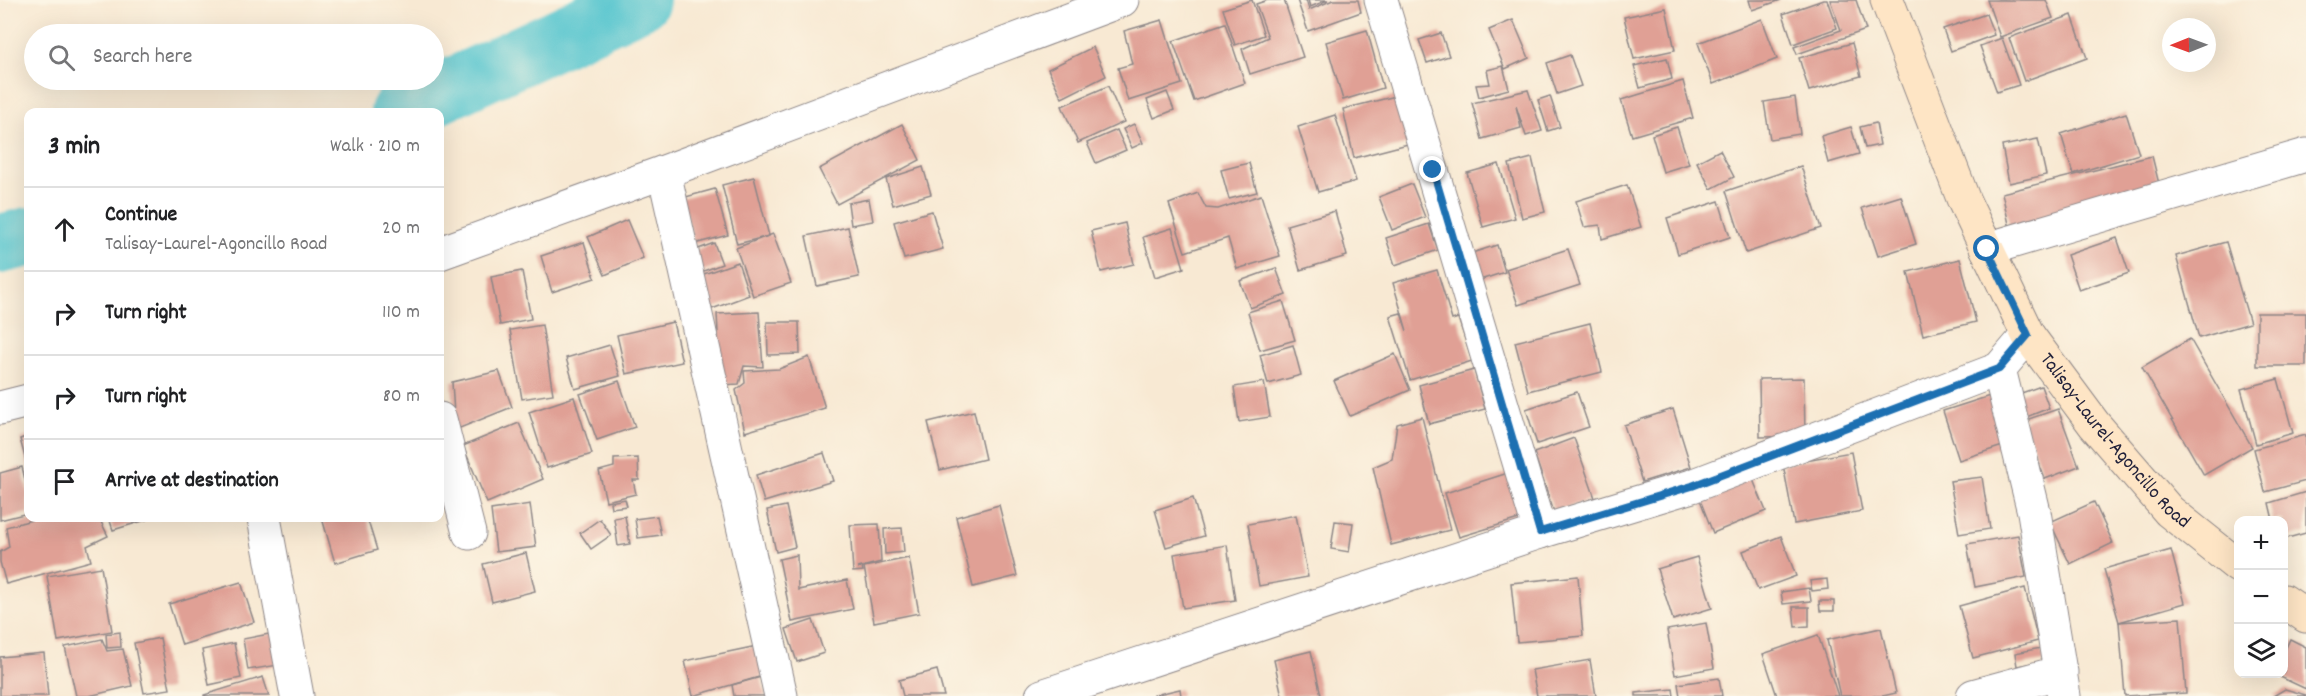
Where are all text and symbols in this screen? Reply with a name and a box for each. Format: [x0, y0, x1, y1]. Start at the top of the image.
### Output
north arrow [2162, 18, 2216, 72]
search box [24, 24, 444, 90]
icon: search [45, 41, 78, 74]
text: Search here [93, 42, 192, 73]
text: 3 min [48, 129, 100, 166]
text: Walk · 210 m [330, 133, 420, 161]
route end [1419, 156, 1445, 182]
text: Continue [105, 200, 177, 231]
icon: ahead [48, 213, 81, 246]
text: 20 m [382, 215, 420, 243]
text: Talisay-Laurel-Agoncillo Road [105, 231, 327, 259]
route start [1973, 235, 1999, 261]
icon: right [48, 297, 81, 330]
text: Turn right [105, 298, 187, 329]
text: 110 m [382, 299, 420, 327]
street label: Talisay-Laurel-Agoncillo Road [2032, 347, 2196, 536]
icon: right [48, 381, 81, 414]
text: Turn right [105, 382, 187, 413]
text: 80 m [383, 383, 420, 411]
icon: arrive [48, 465, 81, 498]
text: Arrive at destination [105, 466, 279, 497]
map controls [2234, 516, 2288, 678]
button: + [2234, 516, 2288, 570]
button: − [2234, 570, 2288, 624]
button: layers [2234, 624, 2288, 678]

